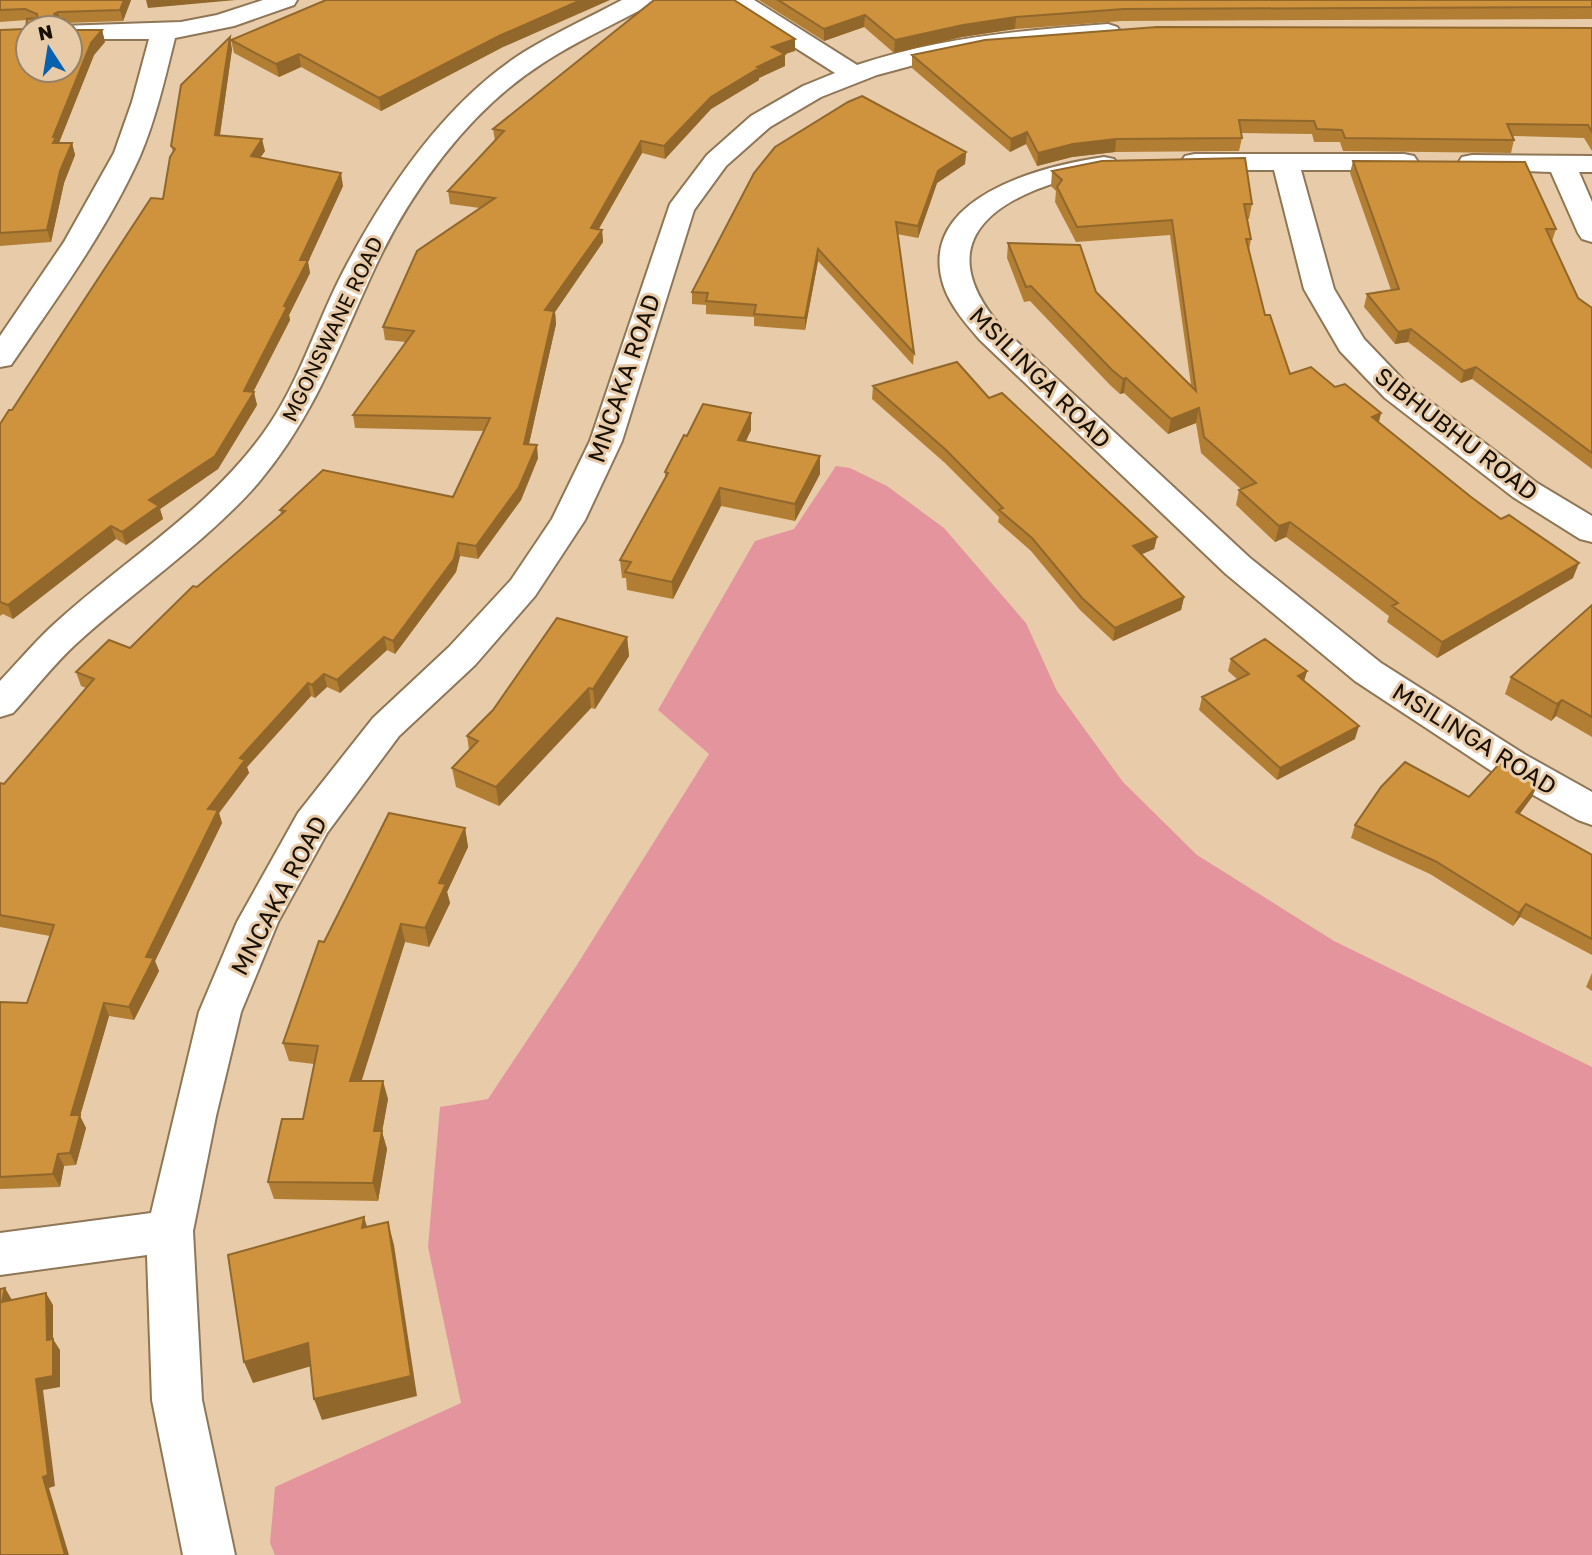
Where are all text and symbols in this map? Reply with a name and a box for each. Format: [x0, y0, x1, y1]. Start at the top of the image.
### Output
north arrow [14, 14, 84, 84]
text: N [36, 19, 55, 45]
street label: MGONSWANE ROAD [276, 232, 388, 426]
street label: MNCAKA ROAD [581, 290, 665, 466]
street label: MSILINGA ROAD [964, 300, 1118, 454]
street label: SIBHUBHU ROAD [1370, 360, 1544, 506]
street label: MSILINGA ROAD [1388, 676, 1562, 800]
street label: MNCAKA ROAD [224, 810, 332, 980]

